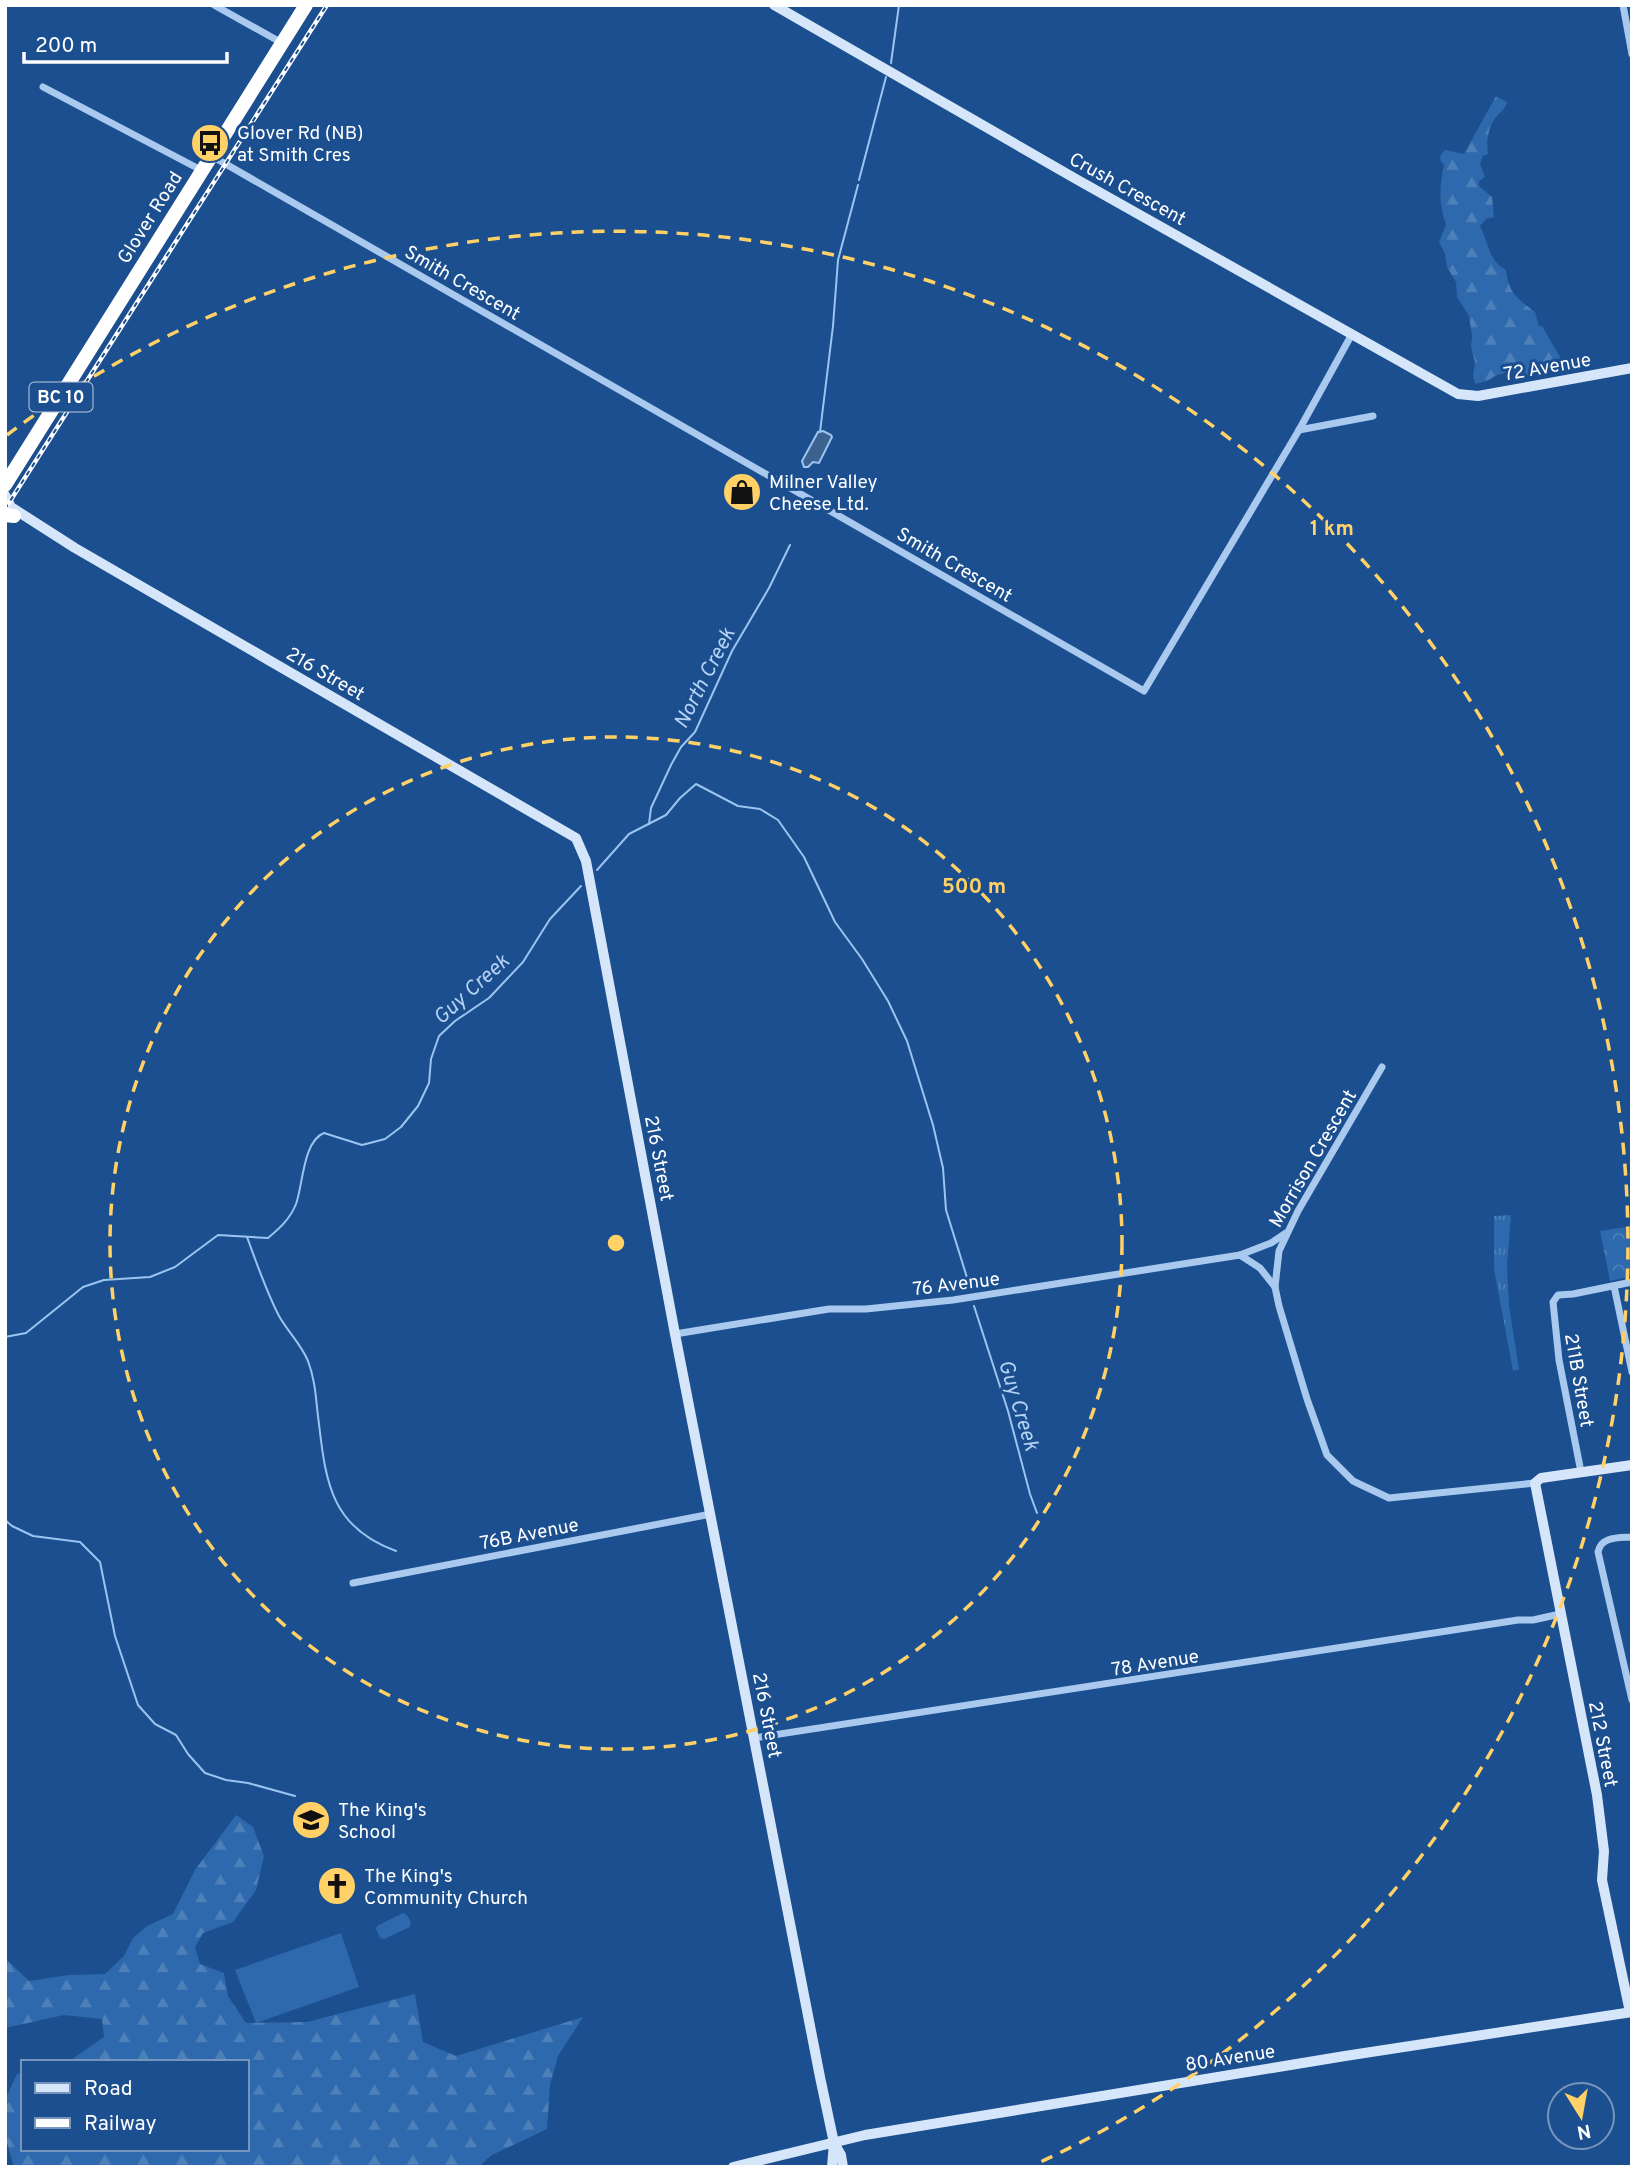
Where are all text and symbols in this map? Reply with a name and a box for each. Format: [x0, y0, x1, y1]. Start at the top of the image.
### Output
scale bar [24, 21, 228, 65]
text: 200 m [35, 33, 97, 60]
bus stop icon: Glover Rd (NB) at Smith Cres [189, 122, 231, 164]
place label: Glover Rd (NB) at Smith Cres [237, 122, 363, 168]
street label: Crush Crescent [1064, 148, 1190, 232]
street label: Glover Road [113, 167, 189, 269]
street label: Smith Crescent [400, 241, 524, 327]
street label: 72 Avenue [1502, 348, 1593, 387]
road number: BC 10 [29, 382, 92, 412]
shop icon: Milner Valley Cheese Ltd. [721, 471, 763, 513]
place label: Milner Valley Cheese Ltd. [769, 471, 877, 517]
text: 1 km [1310, 516, 1354, 543]
street label: Smith Crescent [892, 523, 1016, 609]
water label: North Creek [668, 623, 742, 734]
street label: 216 Street [281, 643, 369, 707]
text: 500 m [942, 874, 1006, 901]
water label: Guy Creek [428, 949, 516, 1031]
street label: Morrison Crescent [1265, 1086, 1363, 1232]
street label: 216 Street [638, 1113, 678, 1203]
centre of rings [604, 1231, 628, 1255]
street label: 76 Avenue [911, 1268, 1001, 1302]
street label: 211B Street [1558, 1332, 1598, 1429]
water label: Guy Creek [991, 1357, 1044, 1454]
street label: 76B Avenue [478, 1514, 581, 1556]
street label: 78 Avenue [1110, 1645, 1201, 1683]
street label: 216 Street [746, 1670, 786, 1760]
street label: 212 Street [1582, 1699, 1622, 1789]
school or university icon: The King's School [290, 1799, 332, 1841]
place label: The King's School [338, 1799, 427, 1845]
church icon: The King's Community Church [316, 1865, 358, 1907]
place label: The King's Community Church [364, 1865, 528, 1911]
street label: 80 Avenue [1184, 2040, 1277, 2078]
legend [21, 2060, 248, 2151]
text: Road [84, 2076, 133, 2103]
north arrow [1546, 2081, 1616, 2151]
text: Railway [84, 2111, 157, 2138]
text: N [1575, 2118, 1593, 2144]

